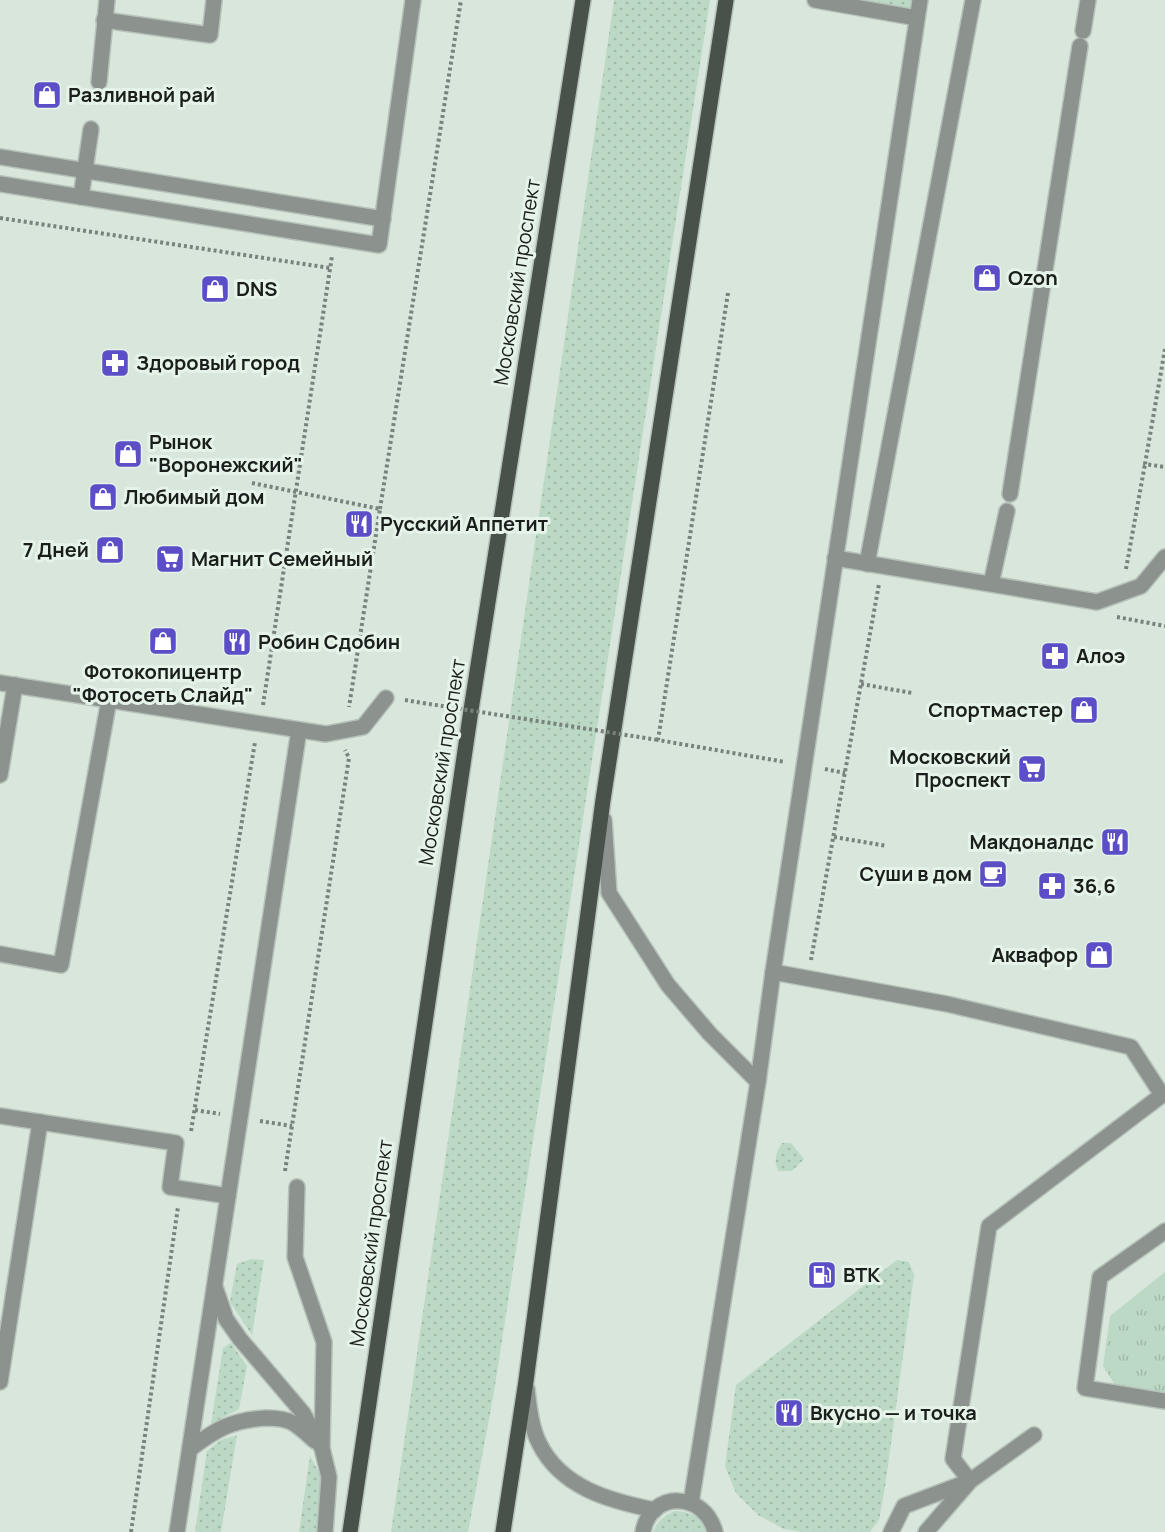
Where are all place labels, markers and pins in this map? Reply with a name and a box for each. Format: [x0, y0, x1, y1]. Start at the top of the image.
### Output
shop icon: Разливной рай [31, 79, 63, 111]
place label: Разливной рай [68, 81, 215, 108]
shop icon: Ozon [971, 262, 1003, 294]
place label: Ozon [1008, 264, 1058, 291]
shop icon: DNS [199, 273, 231, 305]
place label: DNS [236, 275, 278, 302]
pharmacy icon: Здоровый город [99, 347, 131, 379]
place label: Здоровый город [136, 349, 300, 376]
place label: Рынок "Воронежский" [149, 428, 303, 478]
shop icon: Рынок "Воронежский" [112, 438, 144, 470]
shop icon: Любимый дом [87, 481, 119, 513]
place label: Любимый дом [124, 483, 265, 510]
restaurant icon: Русский Аппетит [343, 508, 375, 540]
place label: Русский Аппетит [380, 510, 549, 537]
shop icon: 7 Дней [94, 534, 126, 566]
place label: 7 Дней [23, 536, 89, 563]
supermarket icon: Магнит Семейный [154, 543, 186, 575]
place label: Магнит Семейный [191, 545, 373, 572]
shop icon: Фотокопицентр "Фотосеть Слайд" [147, 625, 179, 657]
restaurant icon: Робин Сдобин [221, 626, 253, 658]
place label: Робин Сдобин [258, 628, 400, 655]
pharmacy icon: Алоэ [1039, 640, 1071, 672]
place label: Алоэ [1076, 642, 1125, 669]
place label: Фотокопицентр "Фотосеть Слайд" [73, 658, 253, 708]
shop icon: Спортмастер [1068, 694, 1100, 726]
place label: Спортмастер [928, 696, 1063, 723]
place label: Московский Проспект [889, 743, 1011, 793]
supermarket icon: Московский Проспект [1016, 753, 1048, 785]
restaurant icon: Макдоналдс [1099, 826, 1131, 858]
place label: Макдоналдс [970, 828, 1094, 855]
cafe icon: Суши в дом [977, 858, 1009, 890]
place label: Суши в дом [859, 860, 972, 887]
pharmacy icon: 36,6 [1036, 870, 1068, 902]
place label: 36,6 [1073, 872, 1116, 899]
shop icon: Аквафор [1083, 939, 1115, 971]
place label: Аквафор [991, 941, 1078, 968]
fuel station icon: ВТК [806, 1259, 838, 1291]
place label: ВТК [843, 1261, 880, 1288]
restaurant icon: Вкусно — и точка [773, 1397, 805, 1429]
place label: Вкусно — и точка [810, 1399, 977, 1426]

